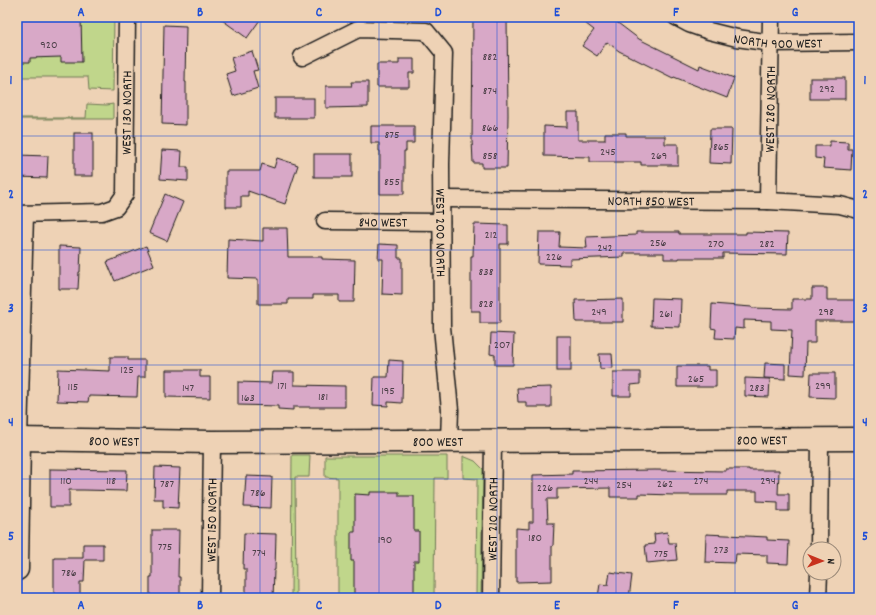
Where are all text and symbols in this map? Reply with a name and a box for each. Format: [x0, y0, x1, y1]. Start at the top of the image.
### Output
text: A [77, 4, 85, 23]
text: B [197, 4, 203, 23]
text: C [316, 4, 323, 23]
text: D [435, 4, 442, 23]
text: E [554, 4, 561, 23]
text: F [673, 4, 679, 23]
text: G [792, 4, 799, 23]
street label: NORTH 900 WEST [732, 30, 823, 55]
house number: 920 [40, 37, 58, 54]
house number: 882 [483, 49, 497, 66]
street label: WEST 280 NORTH [761, 66, 782, 153]
street label: WEST 130 NORTH [117, 71, 138, 155]
text: 1 [10, 72, 13, 91]
text: 1 [864, 72, 867, 91]
house number: 292 [819, 81, 835, 98]
house number: 874 [483, 83, 497, 100]
house number: 866 [482, 120, 498, 137]
house number: 875 [385, 127, 399, 144]
house number: 865 [713, 139, 729, 156]
house number: 245 [600, 144, 616, 161]
house number: 858 [482, 148, 498, 165]
house number: 269 [651, 148, 667, 165]
house number: 855 [384, 174, 400, 191]
text: 2 [8, 186, 14, 205]
text: 2 [862, 186, 868, 205]
street label: WEST 200 NORTH [429, 189, 450, 277]
street label: NORTH 850 WEST [607, 192, 695, 213]
street label: 840 WEST [359, 213, 408, 234]
house number: 212 [484, 227, 498, 244]
house number: 256 [650, 235, 666, 252]
house number: 270 [708, 236, 724, 253]
house number: 282 [759, 236, 775, 253]
house number: 242 [597, 240, 613, 257]
house number: 226 [546, 249, 562, 266]
house number: 838 [479, 264, 494, 281]
house number: 828 [479, 296, 494, 313]
text: 3 [8, 300, 14, 319]
text: 3 [862, 300, 868, 319]
house number: 249 [591, 304, 607, 321]
house number: 298 [818, 304, 834, 321]
house number: 261 [659, 306, 673, 323]
house number: 207 [494, 337, 511, 354]
house number: 125 [120, 362, 134, 379]
house number: 265 [688, 371, 704, 388]
house number: 171 [277, 378, 287, 395]
house number: 299 [815, 378, 831, 395]
house number: 115 [68, 379, 78, 396]
house number: 147 [182, 380, 194, 397]
house number: 283 [749, 380, 765, 397]
house number: 195 [381, 383, 395, 400]
house number: 181 [318, 389, 328, 406]
house number: 163 [241, 390, 255, 407]
text: 4 [8, 414, 14, 433]
text: 4 [862, 414, 868, 433]
street label: 800 WEST [737, 431, 788, 452]
street label: 800 WEST [89, 432, 140, 453]
street label: 800 WEST [413, 433, 464, 453]
house number: 110 [60, 473, 72, 490]
house number: 118 [106, 473, 116, 490]
house number: 244 [583, 473, 599, 490]
house number: 274 [694, 473, 708, 490]
house number: 294 [760, 473, 776, 490]
house number: 787 [160, 476, 174, 493]
house number: 262 [657, 476, 673, 493]
street label: WEST 210 NORTH [483, 477, 505, 561]
house number: 254 [616, 477, 632, 494]
street label: WEST 150 NORTH [202, 478, 224, 562]
house number: 226 [537, 480, 553, 497]
house number: 786 [250, 485, 266, 502]
text: 5 [8, 528, 14, 547]
text: 5 [862, 528, 868, 547]
house number: 180 [528, 530, 542, 547]
house number: 190 [378, 532, 392, 549]
house number: 775 [158, 539, 172, 556]
north arrow [802, 541, 842, 581]
house number: 273 [713, 542, 729, 559]
house number: 774 [252, 545, 266, 562]
house number: 775 [654, 546, 668, 563]
text: N [822, 558, 838, 565]
house number: 786 [61, 565, 77, 582]
text: A [77, 597, 85, 615]
text: B [197, 597, 203, 615]
text: C [316, 597, 323, 615]
text: D [435, 597, 442, 615]
text: E [554, 597, 561, 615]
text: F [673, 597, 679, 615]
text: G [792, 597, 799, 615]

